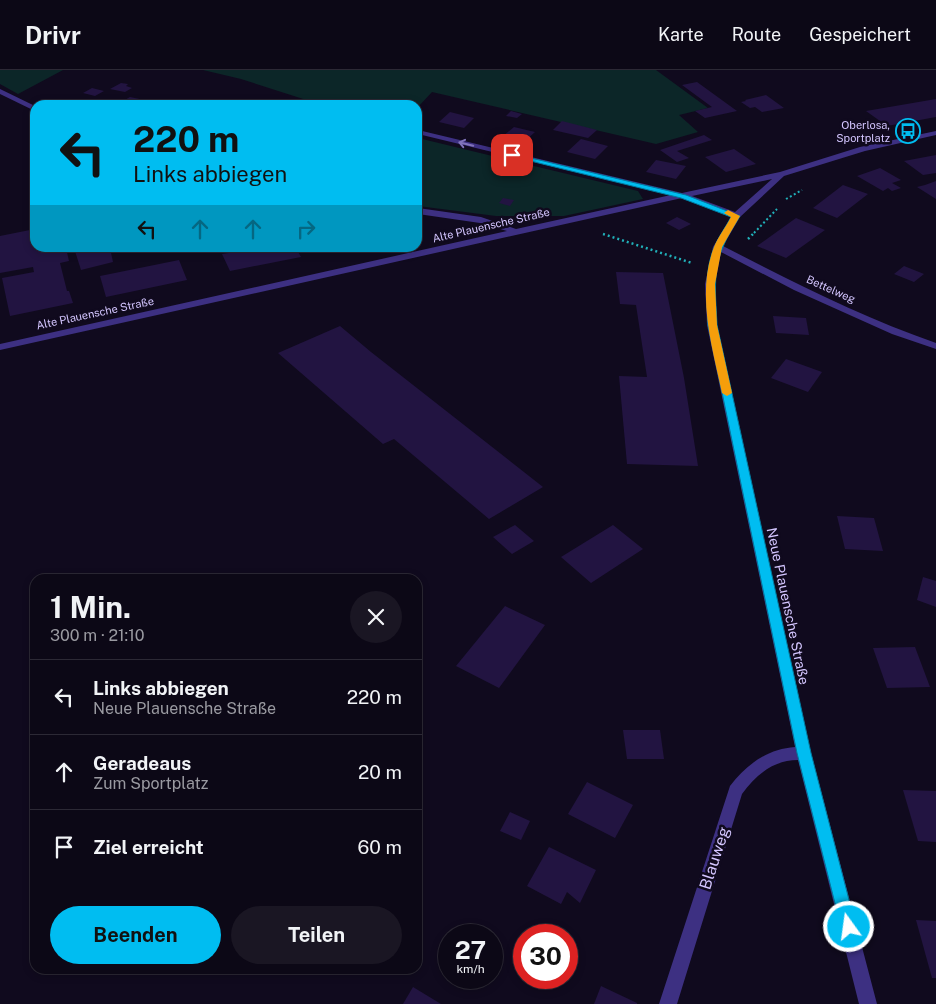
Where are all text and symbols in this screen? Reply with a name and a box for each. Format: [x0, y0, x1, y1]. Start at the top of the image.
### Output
text: Drivr [25, 21, 81, 49]
text: Karte [658, 24, 704, 45]
text: Route [732, 24, 781, 45]
text: Gespeichert [809, 24, 911, 45]
bus stop icon: Oberlosa, Sportplatz [895, 118, 921, 144]
text: 220 m [133, 119, 239, 160]
place label: Oberlosa, Sportplatz [836, 119, 890, 144]
icon: left [50, 120, 115, 185]
pin [491, 134, 533, 176]
one-way arrow [459, 139, 475, 148]
icon: arrive [498, 141, 526, 169]
text: Links abbiegen [133, 161, 287, 187]
street label: Alte Plauensche Straße [431, 206, 551, 244]
icon: left [133, 215, 161, 243]
icon: ahead [186, 215, 214, 243]
icon: ahead [239, 215, 267, 243]
icon: right [292, 215, 320, 243]
street label: Bettelweg [805, 273, 857, 305]
street label: Alte Plauensche Straße [35, 295, 155, 331]
street label: Neue Plauensche Straße [764, 526, 812, 686]
text: 1 Min. [50, 589, 131, 625]
button: close [350, 591, 402, 643]
text: 300 m · 21:10 [50, 626, 144, 645]
text: Links abbiegen [93, 677, 229, 699]
icon: left [50, 683, 78, 711]
text: 220 m [347, 686, 402, 708]
text: Neue Plauensche Straße [93, 699, 276, 718]
text: Geradeaus [93, 752, 191, 774]
icon: ahead [50, 758, 78, 786]
text: 20 m [358, 761, 402, 783]
text: Zum Sportplatz [93, 774, 208, 793]
street label: Blauweg [695, 824, 734, 892]
icon: arrive [50, 833, 78, 861]
text: Ziel erreicht [93, 836, 204, 858]
text: 60 m [358, 836, 402, 858]
position arrow [822, 900, 874, 952]
button: Beenden [50, 906, 221, 964]
button: Teilen [231, 906, 402, 964]
speed limit sign: 30 [513, 924, 578, 989]
text: 27 [455, 935, 486, 965]
text: km/h [456, 962, 485, 976]

